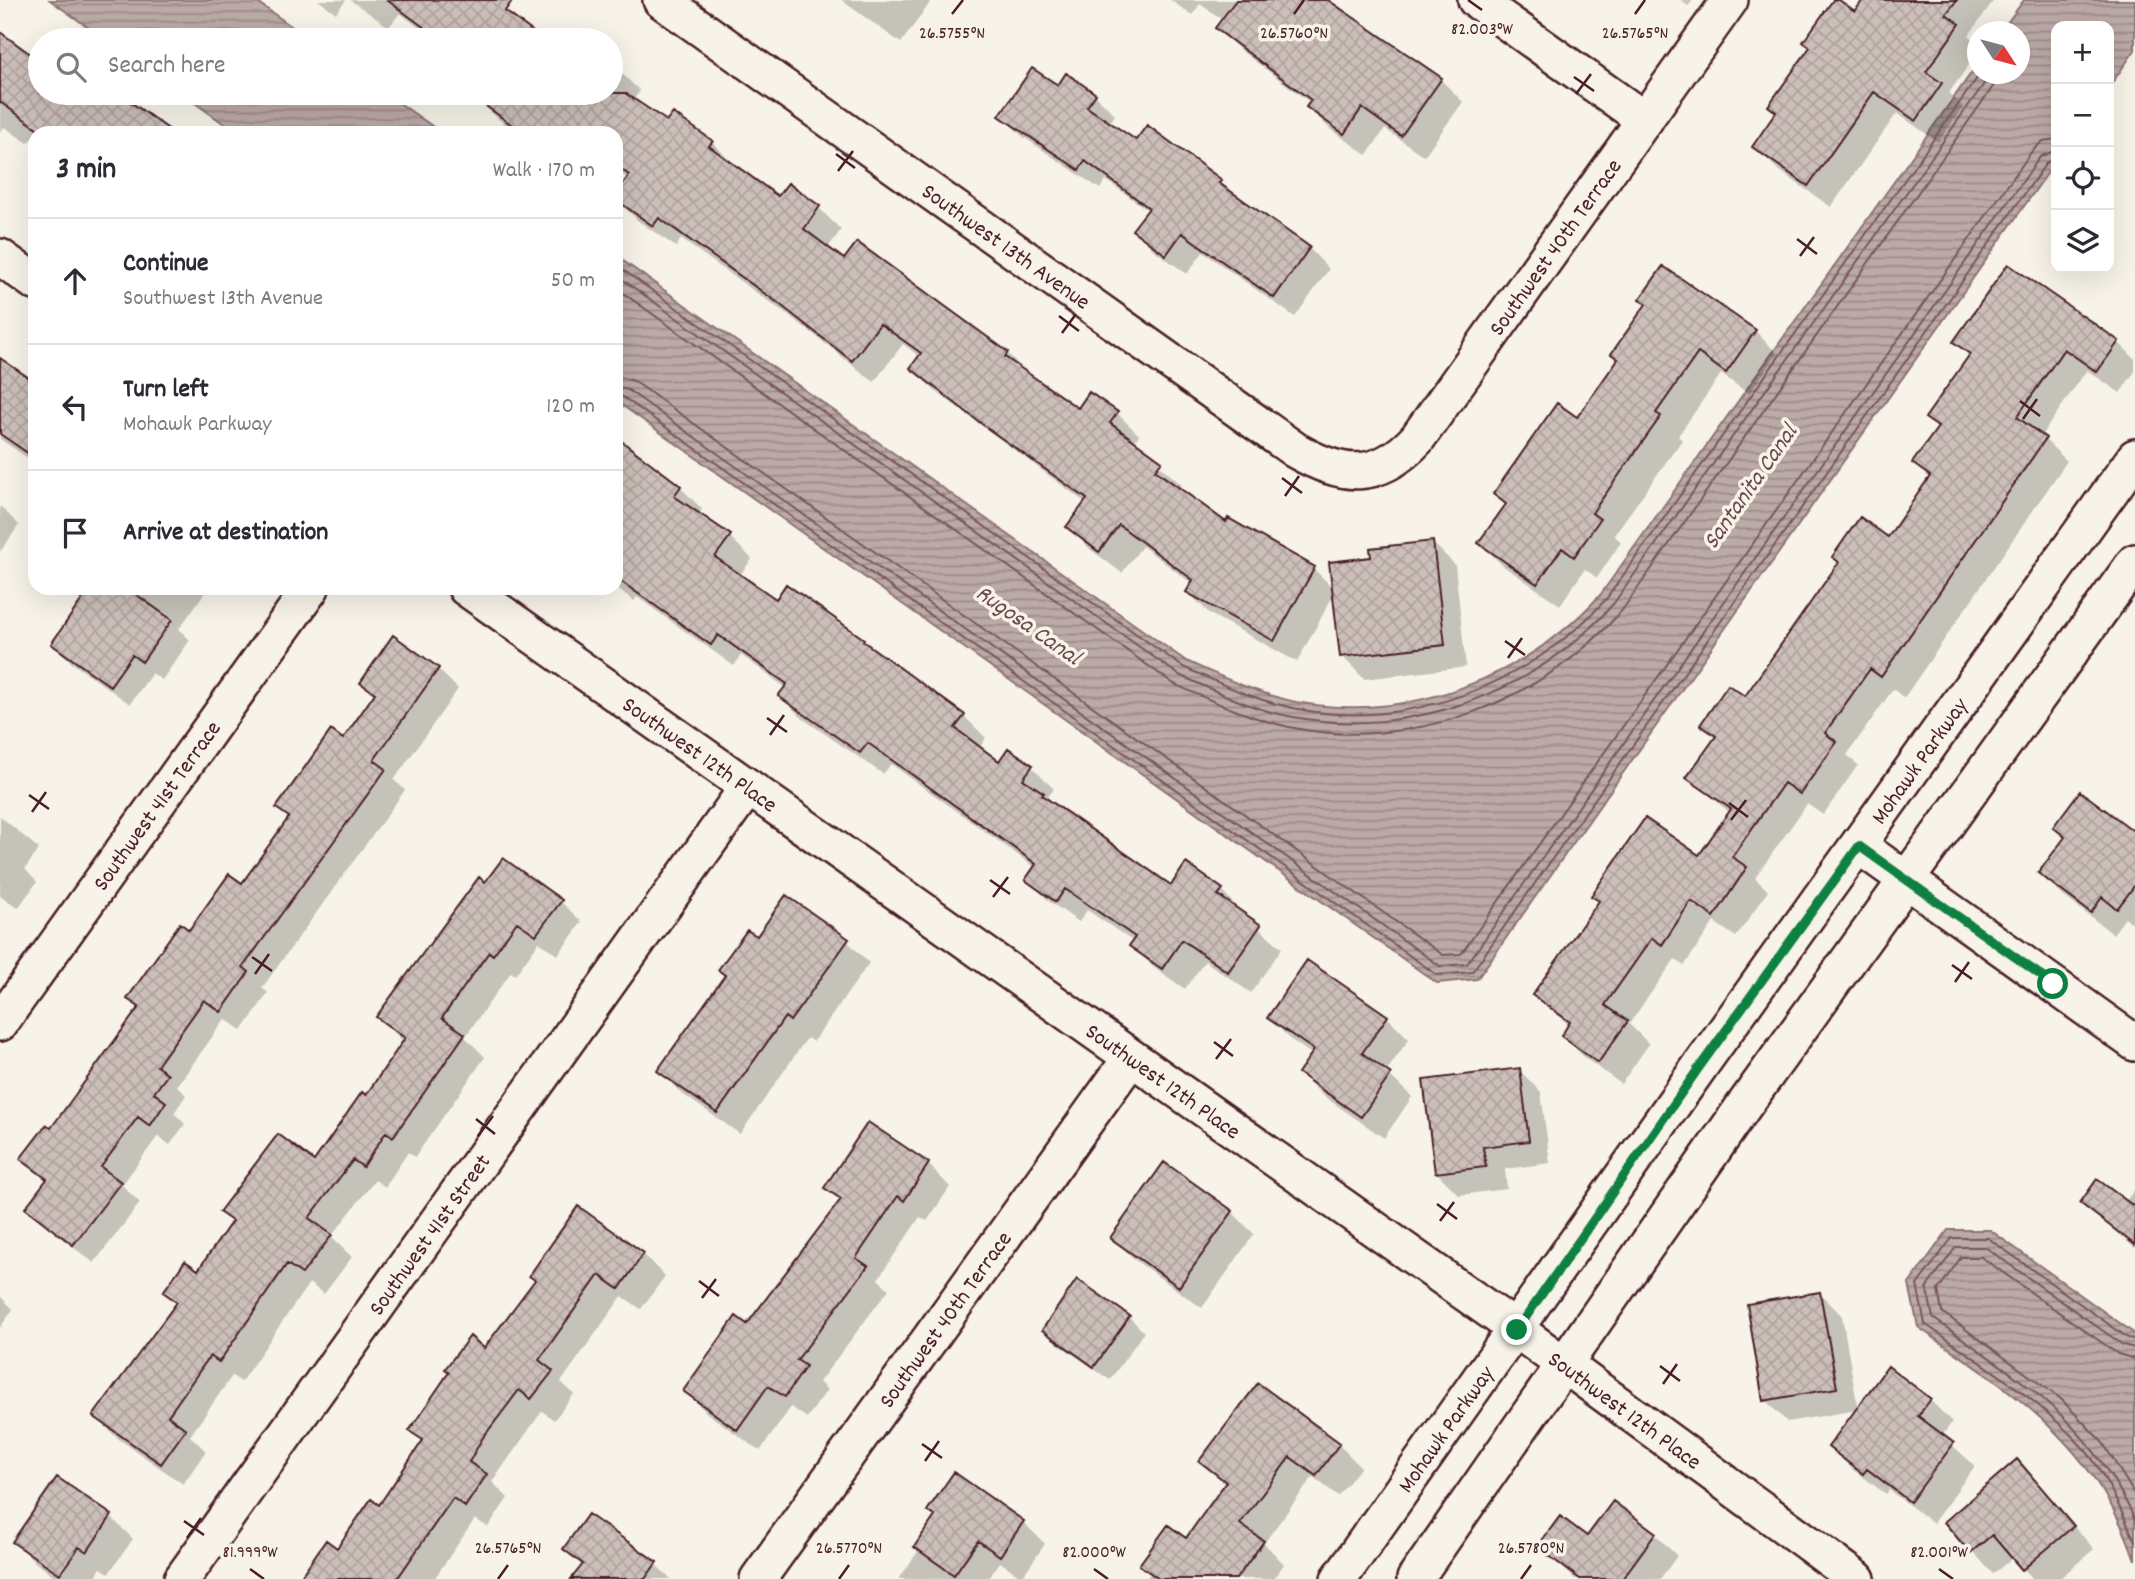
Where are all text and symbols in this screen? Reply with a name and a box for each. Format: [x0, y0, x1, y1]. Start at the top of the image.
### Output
text: 82.003°W [1451, 18, 1514, 43]
north arrow [1967, 21, 2030, 84]
map controls [2051, 21, 2114, 273]
button: + [2051, 21, 2114, 84]
text: 26.5755°N [919, 22, 985, 47]
text: 26.5760°N [1260, 22, 1328, 47]
text: 26.5765°N [1602, 22, 1668, 47]
search box [28, 28, 623, 105]
icon: search [52, 48, 90, 86]
text: Search here [108, 48, 226, 85]
button: − [2051, 84, 2114, 147]
button: locate [2051, 147, 2114, 210]
text: 3 min [56, 150, 116, 193]
street label: Southwest 40th Terrace [1483, 153, 1632, 344]
text: Walk · 170 m [493, 155, 595, 188]
street label: Southwest 13th Avenue [913, 177, 1096, 320]
button: layers [2051, 210, 2114, 273]
text: Continue [123, 246, 208, 283]
icon: ahead [56, 262, 94, 300]
text: 50 m [551, 265, 595, 298]
text: Southwest 13th Avenue [123, 283, 323, 316]
text: Turn left [123, 372, 209, 409]
icon: left [56, 388, 94, 426]
text: 120 m [546, 391, 595, 424]
text: Mohawk Parkway [123, 409, 272, 442]
water label: Santanita Canal [1696, 417, 1808, 557]
icon: arrive [56, 514, 94, 552]
text: Arrive at destination [123, 515, 328, 552]
water label: Rugosa Canal [968, 578, 1089, 676]
street label: Southwest 12th Place [614, 690, 783, 823]
street label: Mohawk Parkway [1865, 692, 1978, 832]
street label: Southwest 41st Terrace [86, 715, 231, 899]
route start [2037, 968, 2068, 999]
street label: Southwest 12th Place [1077, 1017, 1246, 1150]
street label: Southwest 41st Street [362, 1148, 501, 1324]
street label: Southwest 40th Terrace [872, 1226, 1022, 1416]
route end [1501, 1314, 1532, 1345]
street label: Southwest 12th Place [1540, 1345, 1707, 1480]
street label: Mohawk Parkway [1391, 1360, 1504, 1501]
text: 26.5765°N [475, 1537, 541, 1562]
text: 26.5770°N [816, 1537, 882, 1562]
text: 26.5780°N [1498, 1537, 1564, 1562]
text: 81.999°W [223, 1541, 278, 1566]
text: 82.000°W [1062, 1541, 1126, 1566]
text: 82.001°W [1910, 1541, 1969, 1566]

